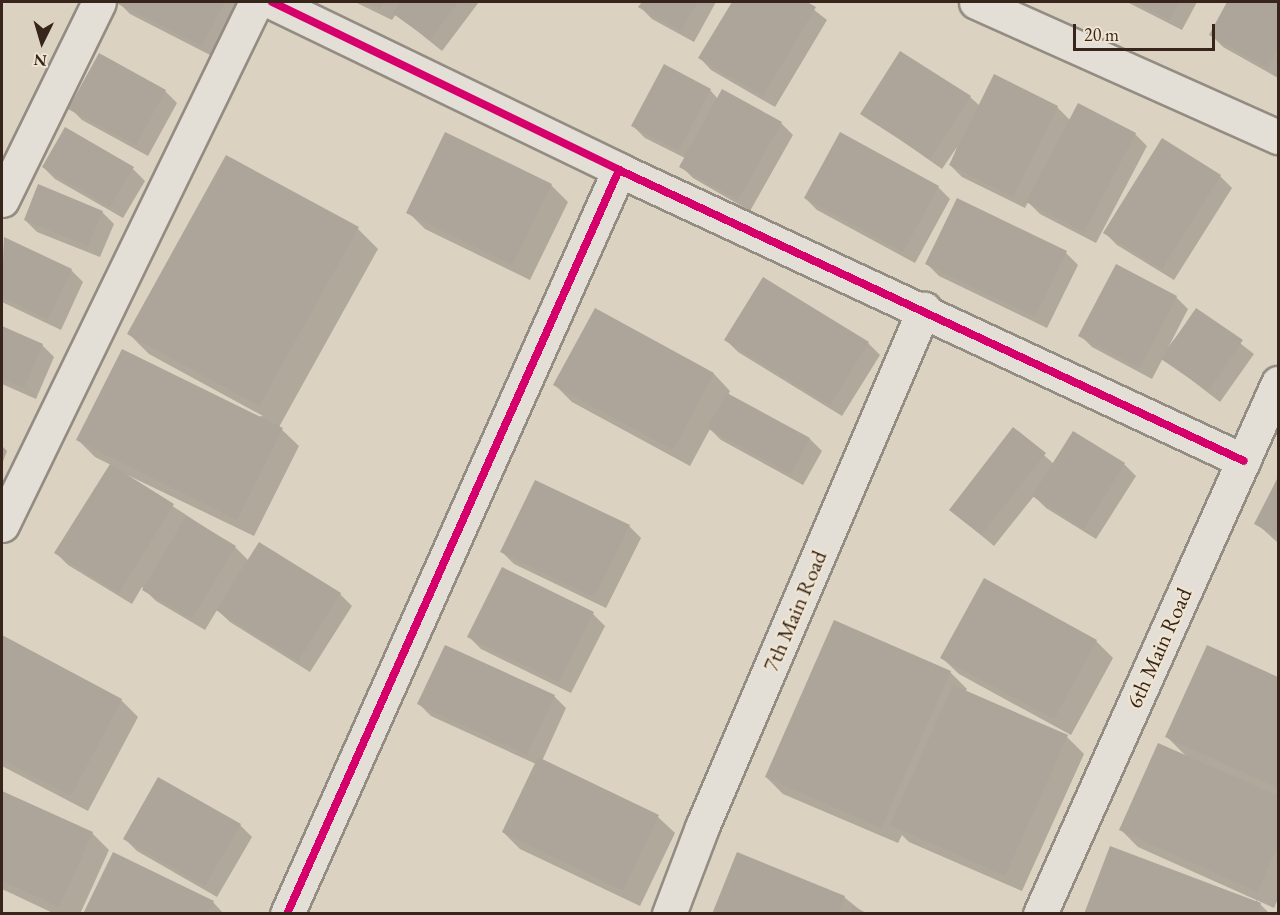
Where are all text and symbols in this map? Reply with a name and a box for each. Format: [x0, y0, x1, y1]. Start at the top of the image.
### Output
north arrow [12, 12, 72, 72]
scale bar [1076, 12, 1218, 50]
text: 20 m [1084, 23, 1119, 46]
text: N [33, 49, 48, 71]
street label: 7th Main Road [758, 547, 832, 675]
street label: 6th Main Road [1121, 584, 1197, 712]

